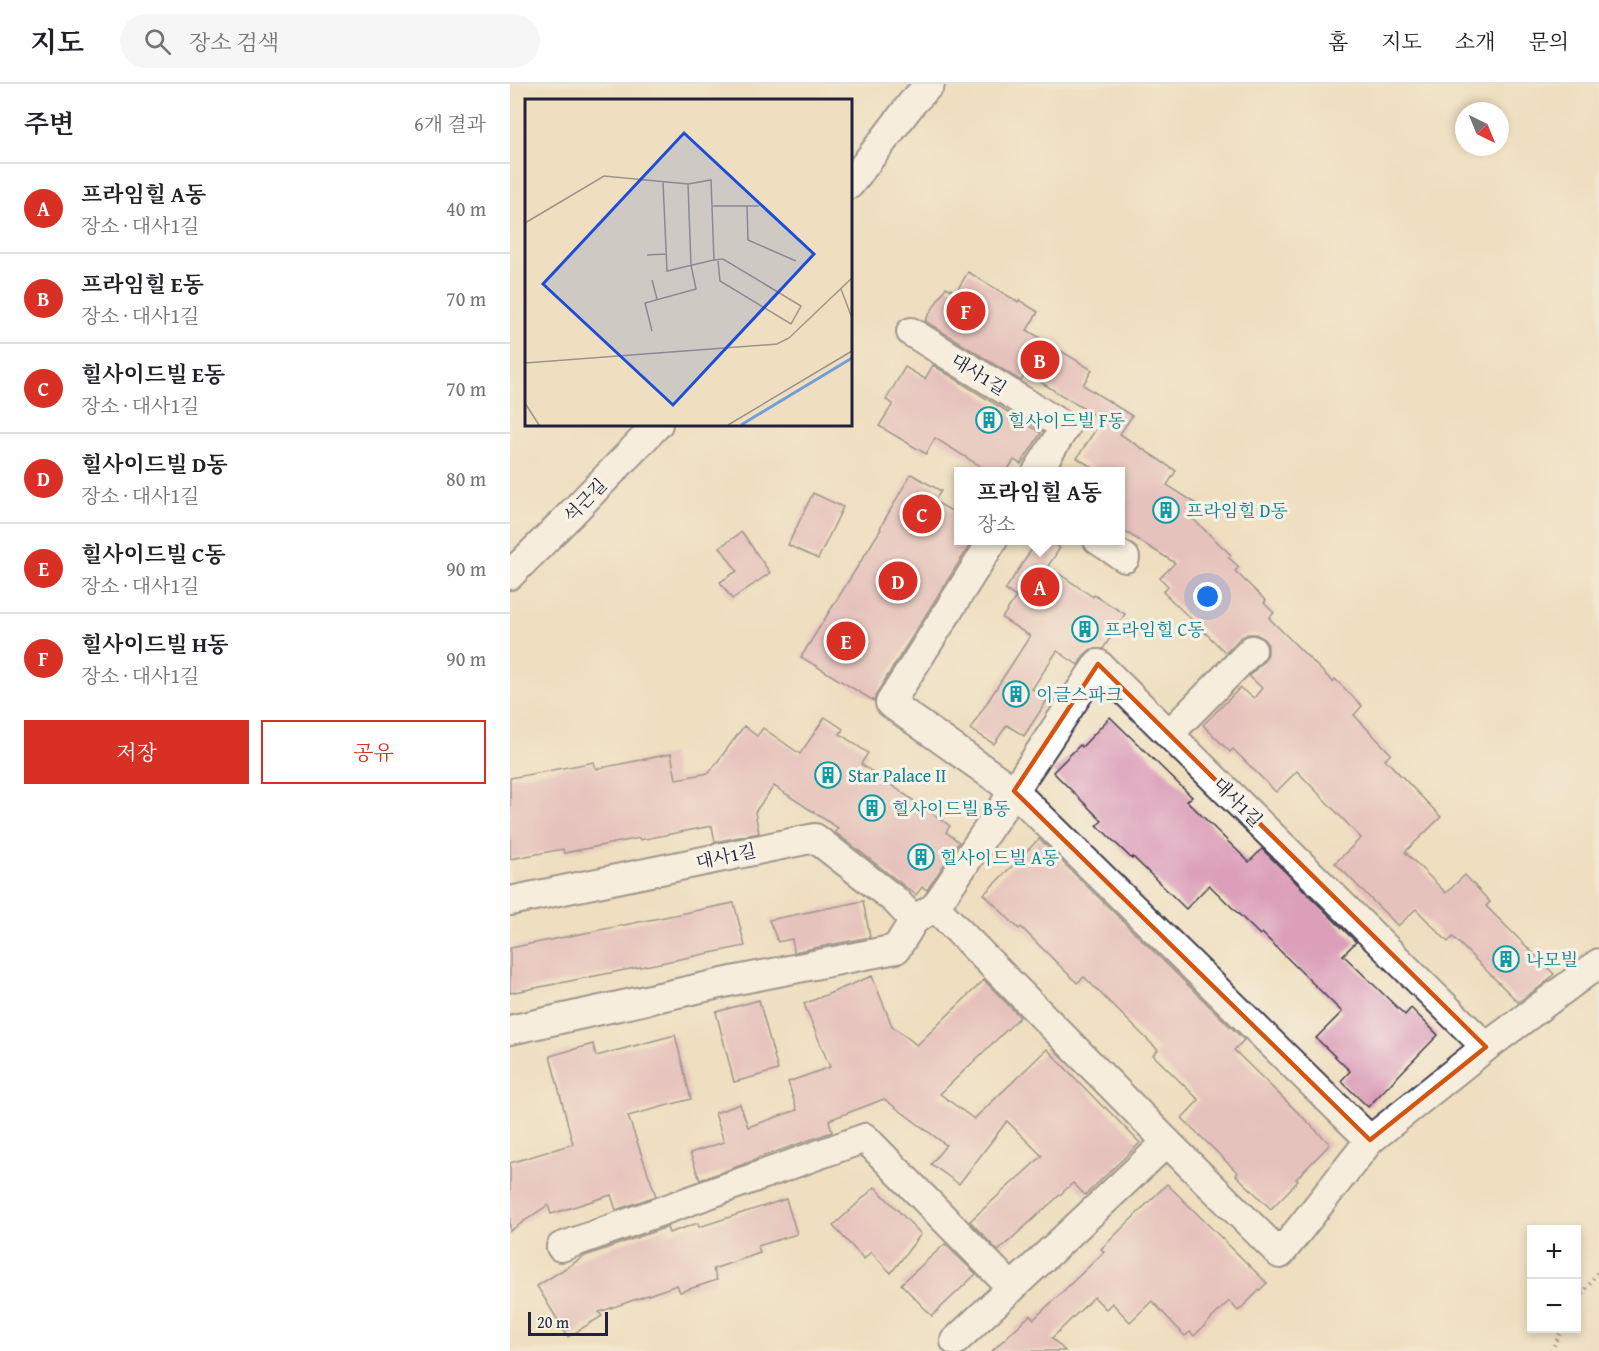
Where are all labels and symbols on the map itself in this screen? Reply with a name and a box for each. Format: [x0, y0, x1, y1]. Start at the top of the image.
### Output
inset map [525, 99, 852, 426]
north arrow [1455, 102, 1509, 156]
pin: F [946, 288, 986, 334]
pin: B [1020, 338, 1060, 382]
street label: 대사1길 [946, 346, 1012, 402]
building icon: 힐사이드빌 F동 [974, 405, 1004, 435]
place label: 힐사이드빌 F동 [1008, 407, 1125, 434]
street label: 석근길 [557, 472, 613, 528]
pin: C [902, 492, 942, 536]
building icon: 프라임힐 D동 [1151, 495, 1181, 525]
place label: 프라임힐 D동 [1186, 497, 1288, 524]
pin: D [878, 558, 918, 604]
pin: A [1020, 564, 1060, 610]
your location [1193, 582, 1222, 611]
building icon: 프라임힐 C동 [1070, 614, 1100, 644]
place label: 프라임힐 C동 [1104, 616, 1205, 643]
pin: E [826, 618, 866, 664]
building icon: 이글스파크 [1001, 679, 1031, 709]
place label: 이글스파크 [1036, 681, 1124, 708]
building icon: Star Palace II [813, 760, 843, 790]
place label: Star Palace II [848, 762, 946, 789]
street label: 대사1길 [1207, 771, 1269, 833]
building icon: 힐사이드빌 B동 [857, 793, 887, 823]
place label: 힐사이드빌 B동 [892, 795, 1011, 822]
street label: 대사1길 [693, 836, 759, 876]
building icon: 힐사이드빌 A동 [906, 842, 936, 872]
place label: 힐사이드빌 A동 [940, 844, 1059, 871]
building icon: 나모빌 [1491, 944, 1521, 974]
place label: 나모빌 [1526, 946, 1578, 973]
scale bar [528, 1309, 608, 1336]

